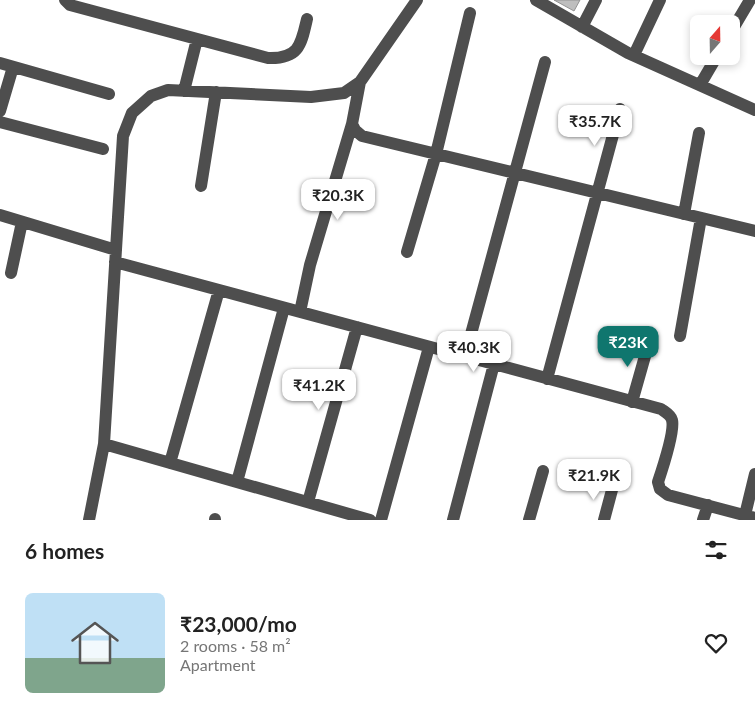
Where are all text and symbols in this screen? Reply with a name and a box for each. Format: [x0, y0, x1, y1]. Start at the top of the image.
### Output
north arrow [690, 15, 740, 65]
map controls [690, 15, 740, 65]
pin: ₹35.7K [554, 104, 636, 147]
text: ₹35.7K [569, 111, 621, 130]
pin: ₹20.3K [297, 178, 379, 221]
text: ₹20.3K [312, 185, 364, 204]
pin: ₹23K [598, 326, 658, 368]
pin: ₹40.3K [433, 330, 515, 373]
text: ₹23K [609, 332, 647, 351]
text: ₹40.3K [448, 337, 500, 356]
pin: ₹41.2K [278, 368, 360, 411]
text: ₹41.2K [293, 375, 345, 394]
pin: ₹21.9K [553, 458, 635, 501]
text: ₹21.9K [568, 465, 620, 484]
icon: filters [702, 536, 730, 564]
text: 6 homes [25, 538, 104, 563]
text: ₹23,000/mo [180, 611, 297, 636]
icon: home [65, 613, 125, 673]
icon: heart [702, 629, 730, 657]
text: 2 rooms · 58 m² [180, 636, 291, 655]
text: Apartment [180, 655, 255, 674]

